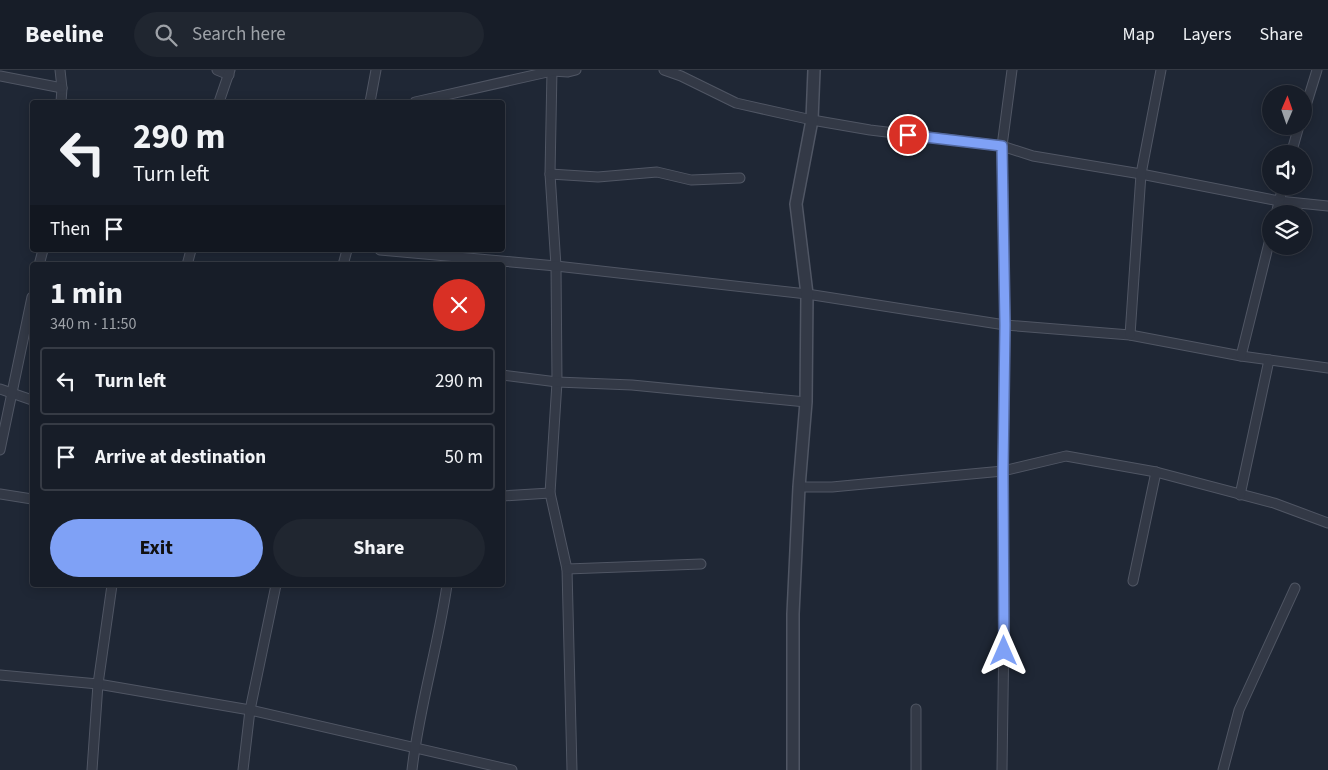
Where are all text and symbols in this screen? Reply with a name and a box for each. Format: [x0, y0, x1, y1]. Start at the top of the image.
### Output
search box [134, 12, 484, 57]
text: Beeline [25, 17, 104, 52]
icon: search [152, 21, 180, 49]
text: Search here [192, 21, 286, 48]
text: Map [1123, 22, 1155, 47]
text: Layers [1183, 22, 1232, 47]
text: Share [1260, 22, 1303, 47]
north arrow [1262, 85, 1312, 135]
map controls [1262, 85, 1312, 255]
text: 290 m [133, 112, 225, 162]
pin [887, 114, 929, 156]
icon: left [50, 120, 115, 185]
icon: arrive [894, 121, 922, 149]
button: sound [1262, 145, 1312, 195]
text: Turn left [133, 158, 209, 190]
button: layers [1262, 205, 1312, 255]
icon: arrive [100, 215, 128, 243]
text: Then [50, 216, 90, 243]
text: 1 min [50, 272, 123, 315]
button: close [433, 279, 485, 331]
text: 340 m · 11:50 [50, 313, 137, 335]
icon: left [52, 367, 80, 395]
text: Turn left [95, 368, 166, 395]
text: 290 m [435, 368, 483, 395]
icon: arrive [52, 443, 80, 471]
text: Arrive at destination [95, 444, 266, 471]
text: 50 m [445, 444, 483, 471]
button: Exit [50, 519, 263, 577]
button: Share [273, 519, 485, 577]
position arrow [977, 624, 1029, 676]

